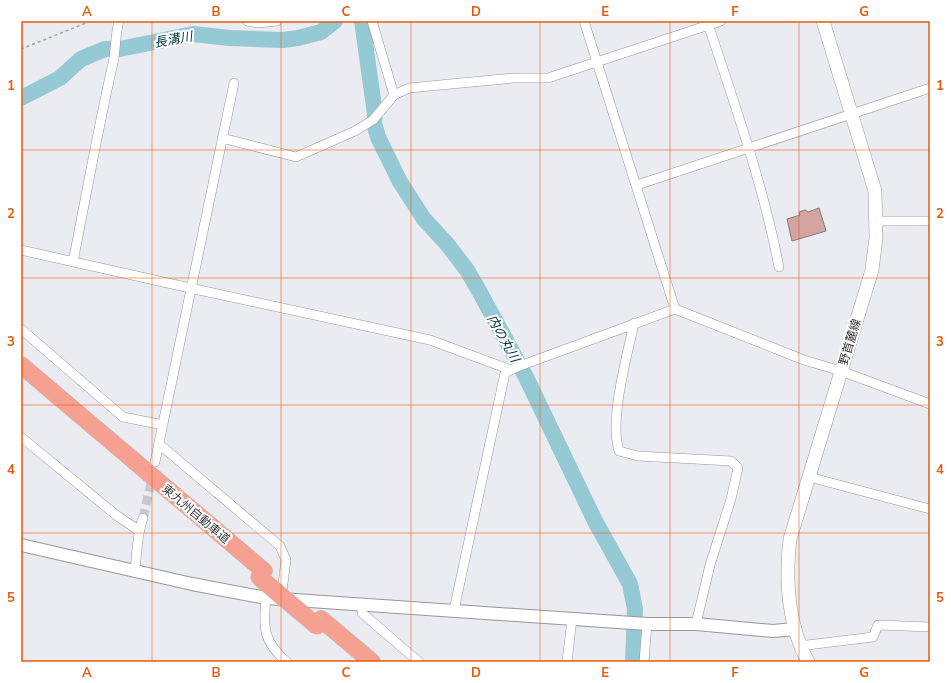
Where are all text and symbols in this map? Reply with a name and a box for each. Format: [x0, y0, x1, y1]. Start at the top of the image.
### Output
text: A [82, 3, 92, 19]
text: B [212, 3, 221, 19]
text: C [342, 3, 351, 19]
text: D [471, 3, 481, 19]
text: E [601, 3, 609, 19]
text: F [731, 3, 739, 19]
text: G [859, 3, 869, 19]
water label: 長溝川 [152, 27, 196, 50]
text: 1 [7, 77, 15, 93]
text: 1 [936, 77, 944, 93]
text: 2 [7, 205, 15, 221]
text: 2 [936, 205, 944, 221]
water label: 内の丸川 [484, 311, 525, 366]
street label: 野首麓線 [835, 317, 864, 367]
text: 3 [7, 333, 15, 349]
text: 3 [936, 333, 944, 349]
text: 4 [7, 461, 15, 477]
text: 4 [936, 461, 944, 477]
street label: 東九州自動車道 [159, 481, 233, 546]
text: 5 [7, 589, 15, 605]
text: 5 [936, 589, 944, 605]
text: A [82, 664, 92, 680]
text: B [212, 664, 221, 680]
text: C [342, 664, 351, 680]
text: D [471, 664, 481, 680]
text: E [601, 664, 609, 680]
text: F [731, 664, 739, 680]
text: G [859, 664, 869, 680]

